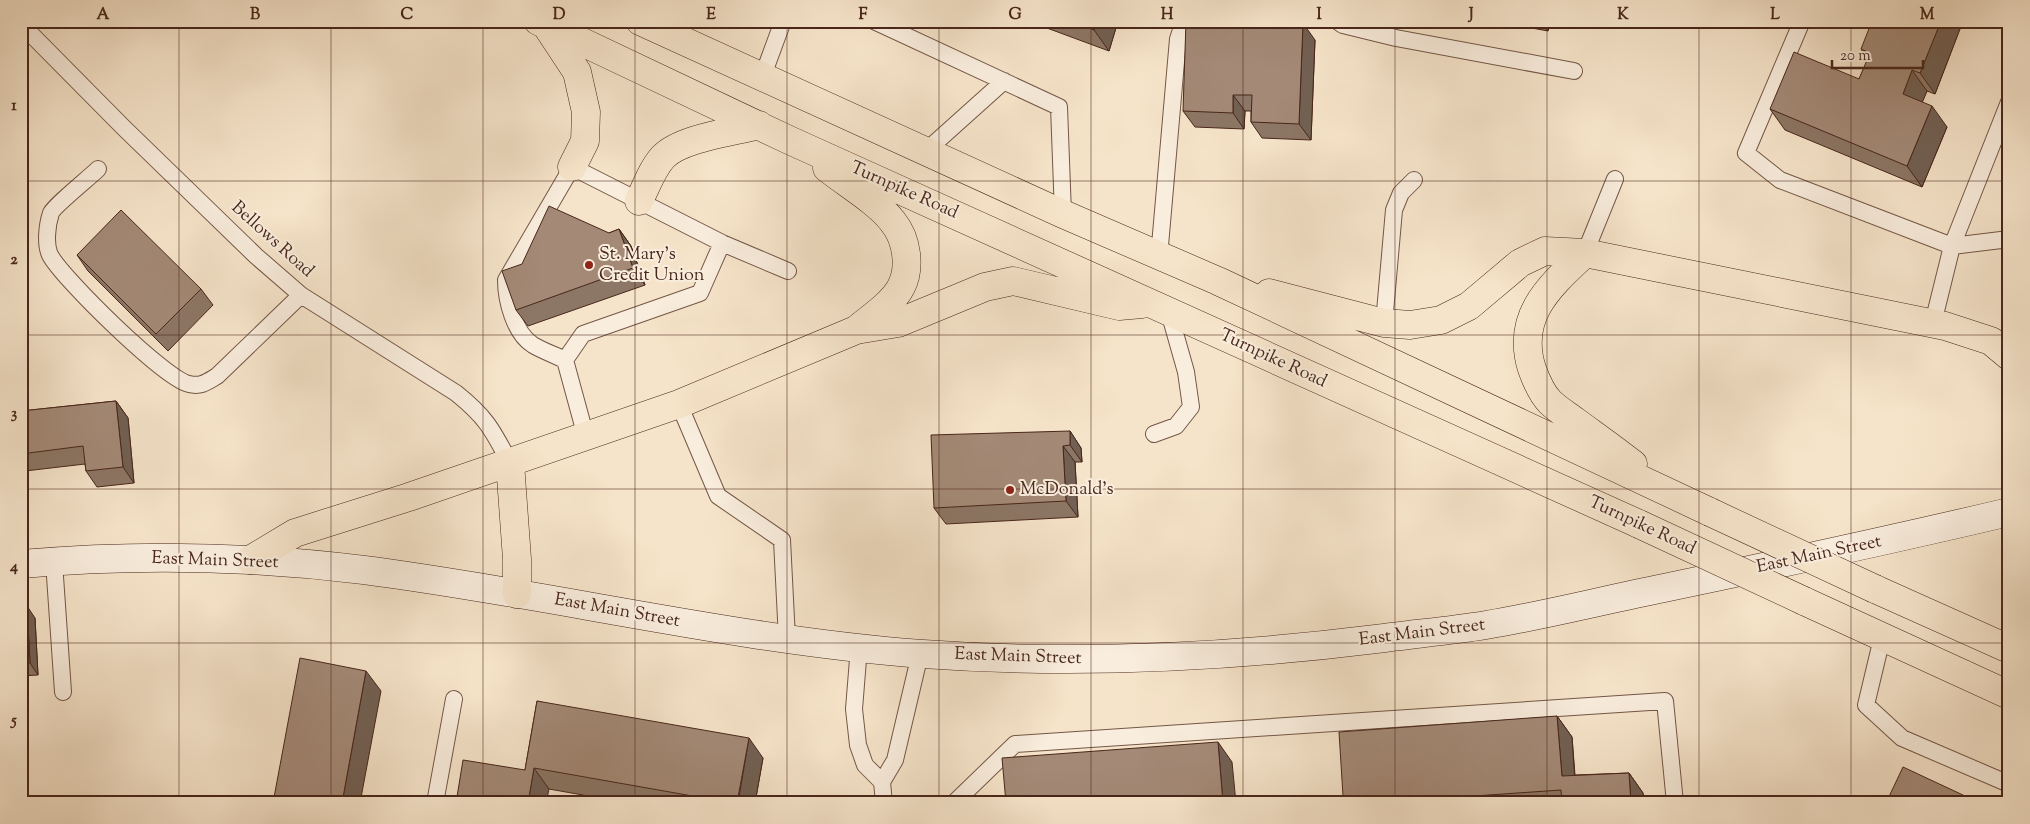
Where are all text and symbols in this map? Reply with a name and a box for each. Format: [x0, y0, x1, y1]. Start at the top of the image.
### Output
text: A [97, 4, 110, 27]
text: B [250, 4, 260, 27]
text: C [401, 4, 414, 27]
text: D [553, 4, 566, 27]
text: E [706, 4, 716, 27]
text: F [859, 4, 868, 27]
text: G [1008, 4, 1022, 27]
text: H [1161, 4, 1174, 27]
text: I [1316, 4, 1322, 27]
text: J [1467, 4, 1474, 27]
text: K [1617, 4, 1629, 27]
text: L [1770, 4, 1780, 27]
text: M [1920, 4, 1935, 27]
scale bar [1832, 38, 1924, 70]
text: 20 m [1840, 46, 1871, 67]
text: 1 [11, 95, 17, 118]
street label: Turnpike Road [846, 156, 962, 226]
street label: Bellows Road [225, 196, 319, 284]
place label: St. Mary's Credit Union [599, 242, 705, 289]
text: 2 [10, 249, 18, 272]
marker: St. Mary's Credit Union [583, 259, 595, 271]
street label: Turnpike Road [1215, 323, 1331, 395]
text: 3 [11, 403, 18, 426]
place label: McDonald's [1020, 477, 1114, 503]
marker: McDonald's [1004, 484, 1016, 496]
street label: Turnpike Road [1584, 490, 1700, 562]
street label: East Main Street [1754, 529, 1884, 581]
street label: East Main Street [151, 546, 279, 576]
text: 4 [9, 556, 18, 579]
street label: East Main Street [552, 587, 682, 635]
street label: East Main Street [1357, 612, 1487, 654]
street label: East Main Street [954, 642, 1082, 672]
text: 5 [9, 710, 17, 733]

